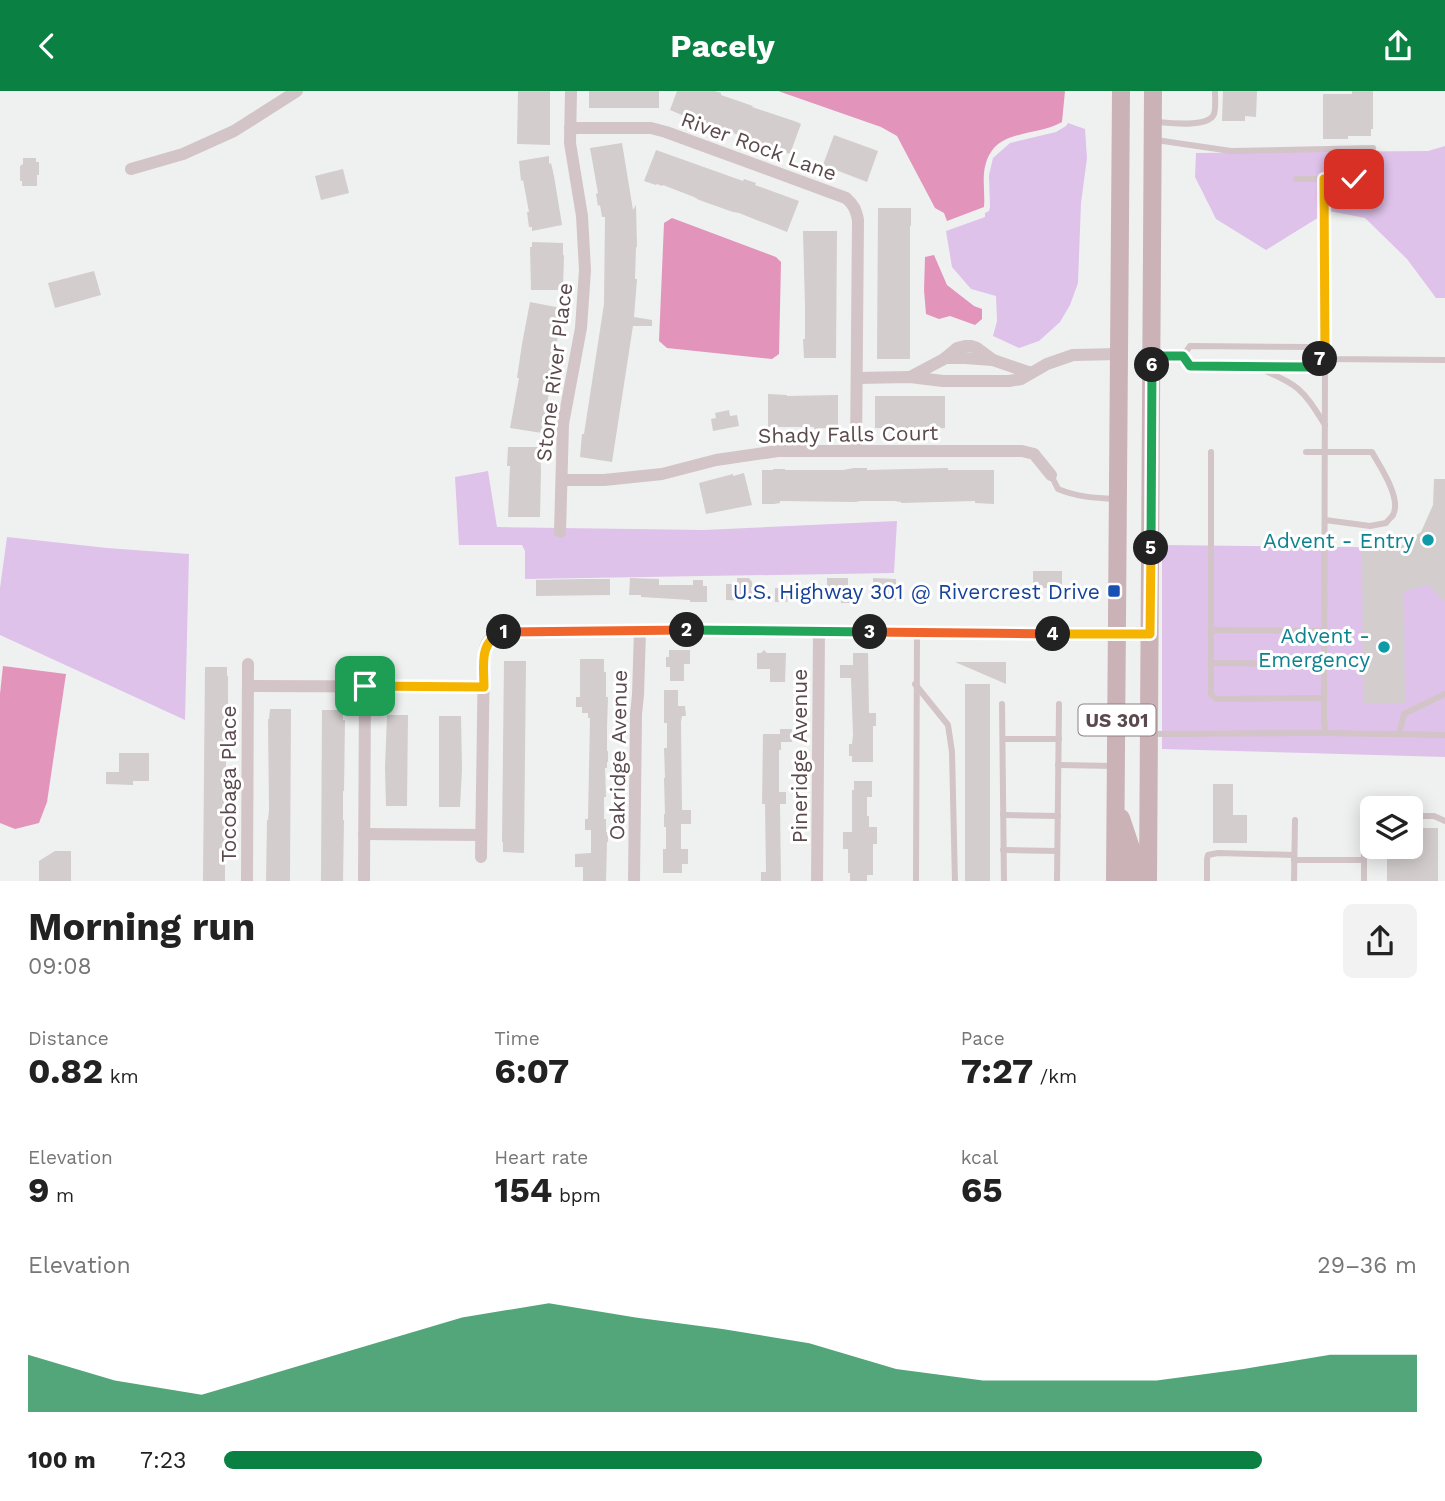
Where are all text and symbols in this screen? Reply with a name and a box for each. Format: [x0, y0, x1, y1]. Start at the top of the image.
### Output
icon: back [28, 27, 66, 65]
text: Pacely [670, 27, 775, 65]
icon: share [1379, 27, 1417, 65]
street label: River Rock Lane [678, 106, 840, 186]
pin [1324, 149, 1384, 209]
icon: check [1335, 160, 1373, 198]
street label: Stone River Place [531, 281, 577, 463]
pin: 7 [1302, 341, 1338, 377]
pin: 6 [1134, 347, 1170, 383]
text: 7 [1314, 347, 1325, 370]
text: 6 [1146, 353, 1157, 376]
street label: Shady Falls Court [758, 420, 939, 448]
place label: Advent - Entry [1263, 528, 1414, 553]
pin: 5 [1134, 531, 1168, 566]
marker: Advent - Entry [1420, 532, 1436, 548]
text: 5 [1145, 536, 1156, 559]
place label: U.S. Highway 301 @ Rivercrest Drive [733, 579, 1100, 604]
marker: U.S. Highway 301 @ Rivercrest Drive [1106, 583, 1122, 599]
pin: 2 [670, 613, 704, 647]
pin: 1 [486, 615, 522, 649]
pin: 3 [852, 615, 888, 649]
pin: 4 [1036, 617, 1070, 651]
text: 2 [681, 618, 692, 641]
text: 1 [499, 620, 508, 643]
text: 3 [864, 620, 875, 643]
text: 4 [1046, 622, 1059, 645]
place label: Advent - Emergency [1258, 623, 1370, 672]
marker: Advent - Emergency [1376, 639, 1392, 655]
pin [335, 656, 395, 716]
icon: arrive [346, 667, 384, 705]
street label: Oakridge Avenue [604, 669, 632, 841]
street label: Pineridge Avenue [787, 669, 812, 843]
street label: Tocobaga Place [216, 705, 241, 863]
road number: US 301 [1078, 705, 1156, 735]
map controls [1360, 796, 1423, 859]
button: layers [1360, 796, 1423, 859]
button: share [1343, 904, 1417, 978]
text: Morning run [28, 905, 255, 949]
text: 09:08 [28, 953, 92, 980]
text: Distance [28, 1027, 109, 1050]
text: Time [494, 1027, 540, 1050]
text: Pace [961, 1027, 1005, 1050]
text: 0.82 [28, 1050, 103, 1092]
text: 6:07 [494, 1050, 569, 1092]
text: 7:27 [961, 1050, 1033, 1092]
text: km [103, 1065, 139, 1088]
text: /km [1033, 1065, 1077, 1088]
text: Elevation [28, 1146, 113, 1169]
text: Heart rate [494, 1146, 588, 1169]
text: kcal [961, 1146, 998, 1169]
text: 9 [28, 1169, 50, 1211]
text: 154 [494, 1169, 552, 1211]
text: 65 [961, 1169, 1003, 1211]
text: m [50, 1184, 74, 1207]
text: bpm [552, 1184, 601, 1207]
text: Elevation [28, 1252, 131, 1279]
text: 29–36 m [1317, 1252, 1417, 1279]
text: 100 m [28, 1447, 96, 1474]
text: 7:23 [140, 1447, 187, 1474]

